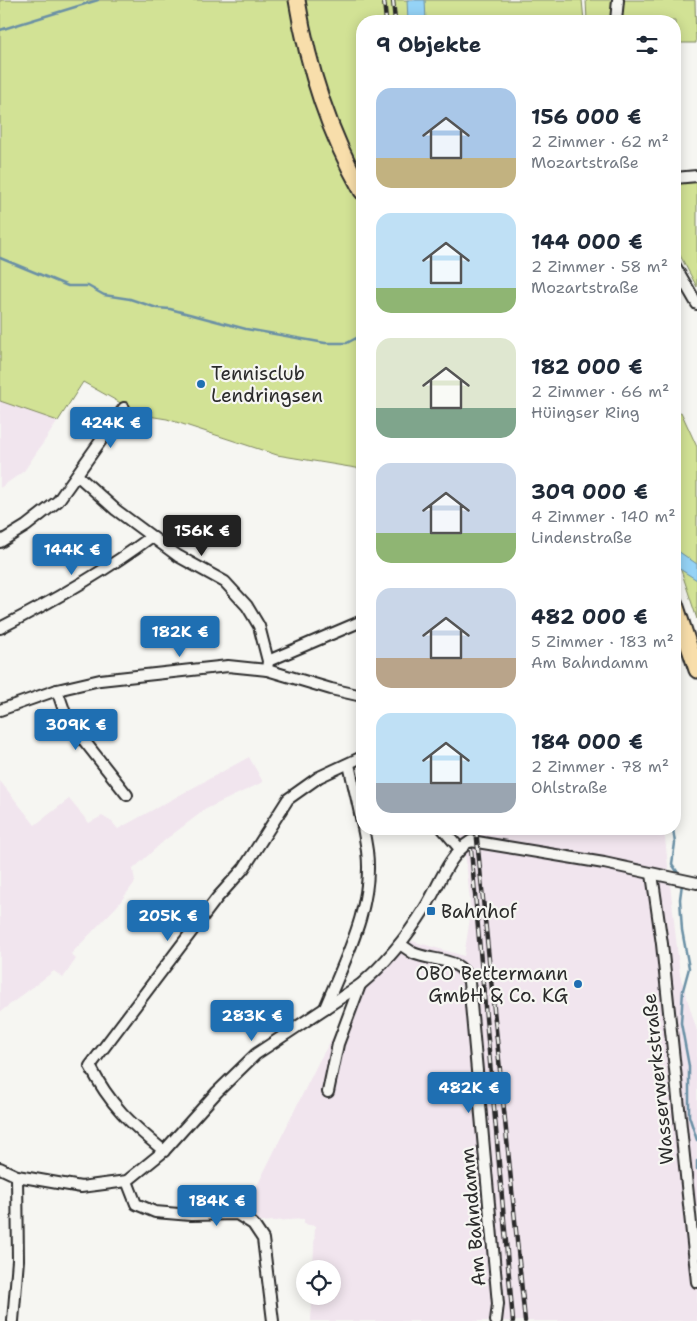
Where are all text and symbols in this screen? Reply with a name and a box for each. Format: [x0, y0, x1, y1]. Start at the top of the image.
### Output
text: 9 Objekte [376, 31, 481, 59]
icon: filters [633, 31, 661, 59]
text: 156 000 € [531, 103, 642, 131]
icon: home [416, 108, 476, 168]
text: 2 Zimmer · 62 m² [531, 131, 669, 152]
text: Mozartstraße [531, 152, 639, 173]
text: 144 000 € [531, 228, 643, 256]
icon: home [416, 233, 476, 293]
text: 2 Zimmer · 58 m² [531, 256, 668, 277]
text: Mozartstraße [531, 277, 639, 298]
text: 182 000 € [531, 353, 643, 381]
icon: home [416, 358, 476, 418]
place label: Tennisclub Lendringsen [211, 361, 323, 408]
marker: Tennisclub Lendringsen [195, 378, 207, 390]
text: 2 Zimmer · 66 m² [531, 381, 669, 402]
text: Hüingser Ring [531, 402, 640, 423]
pin: 424K € [70, 406, 152, 449]
text: 424K € [81, 412, 141, 433]
text: 309 000 € [531, 478, 648, 506]
icon: home [416, 483, 476, 543]
text: 4 Zimmer · 140 m² [531, 506, 676, 527]
pin: 156K € [161, 514, 243, 557]
text: 156K € [174, 520, 230, 541]
text: Lindenstraße [531, 527, 632, 548]
pin: 144K € [31, 534, 113, 576]
text: 144K € [44, 539, 100, 560]
text: 482 000 € [531, 603, 648, 631]
icon: home [416, 608, 476, 668]
pin: 182K € [139, 616, 221, 658]
text: 182K € [152, 621, 208, 642]
text: 5 Zimmer · 183 m² [531, 631, 674, 652]
text: Am Bahndamm [531, 652, 648, 673]
pin: 309K € [35, 708, 117, 751]
text: 309K € [45, 714, 107, 735]
text: 184 000 € [531, 728, 643, 756]
icon: home [416, 733, 476, 793]
text: 2 Zimmer · 78 m² [531, 756, 669, 777]
text: Ohlstraße [531, 777, 608, 798]
place label: Bahnhof [441, 899, 518, 924]
pin: 205K € [127, 900, 209, 942]
text: 205K € [138, 905, 198, 926]
marker: Bahnhof [425, 905, 437, 917]
place label: OBO Bettermann GmbH & Co. KG [416, 961, 568, 1008]
marker: OBO Bettermann GmbH & Co. KG [572, 978, 584, 990]
street label: Wasserwerkstraße [637, 992, 679, 1166]
pin: 283K € [211, 1000, 293, 1042]
text: 283K € [222, 1005, 282, 1026]
pin: 482K € [428, 1072, 510, 1114]
text: 482K € [439, 1077, 499, 1098]
street label: Am Bahndamm [454, 1147, 492, 1287]
pin: 184K € [176, 1184, 258, 1227]
text: 184K € [188, 1190, 246, 1211]
map controls [296, 1260, 341, 1305]
button: locate [296, 1260, 341, 1305]

